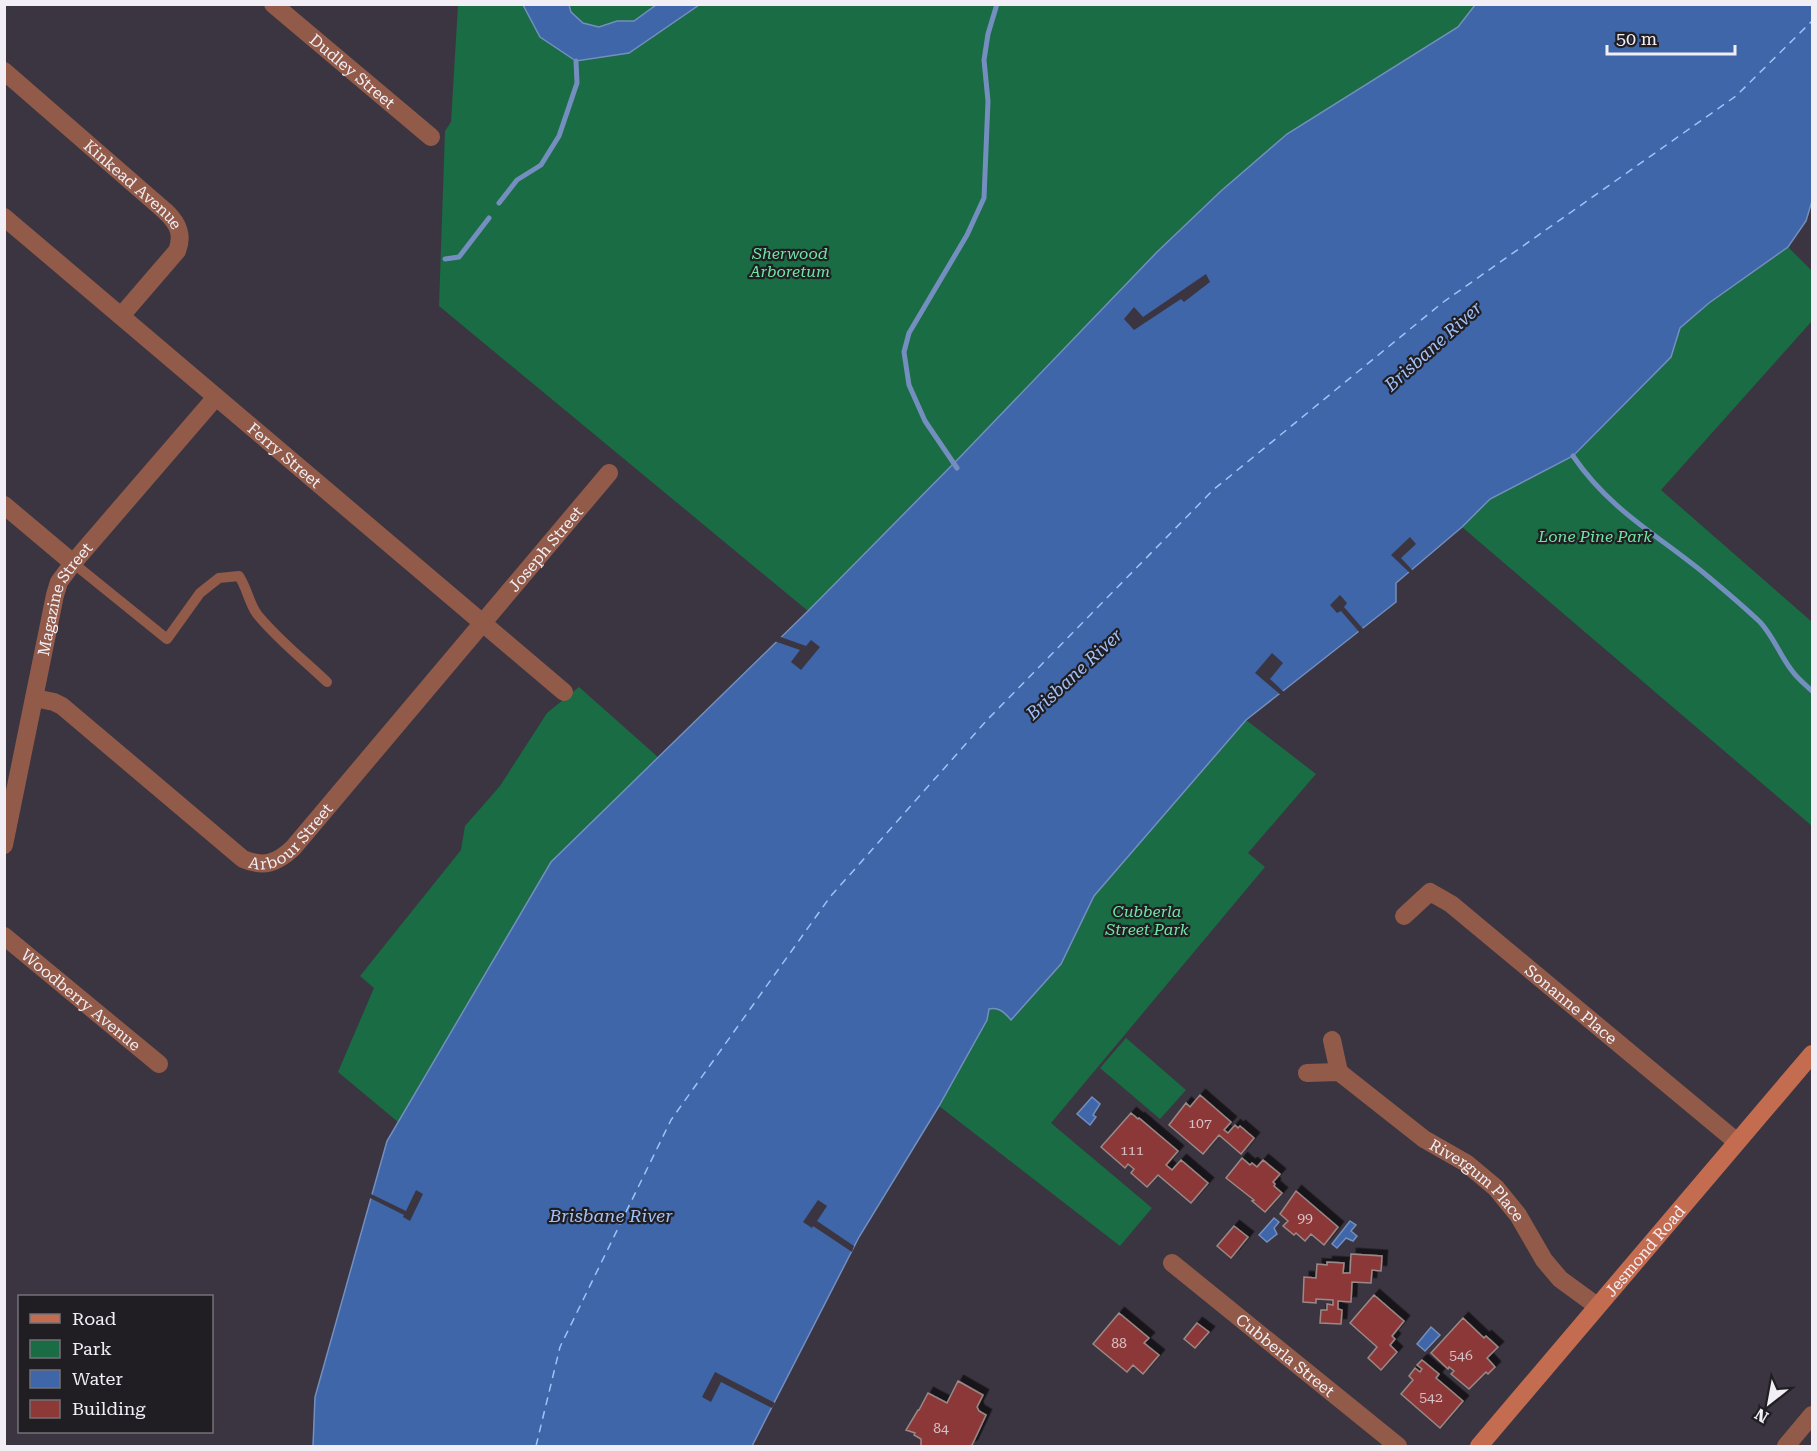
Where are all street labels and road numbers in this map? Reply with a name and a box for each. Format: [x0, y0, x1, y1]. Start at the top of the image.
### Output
street label: Dudley Street [306, 30, 399, 112]
street label: Kinkead Avenue [80, 136, 186, 233]
street label: Ferry Street [244, 418, 325, 492]
street label: Joseph Street [504, 502, 587, 595]
street label: Magazine Street [33, 538, 96, 657]
street label: Arbour Street [247, 799, 336, 873]
street label: Woodberry Avenue [18, 945, 145, 1055]
street label: Sonanne Place [1521, 960, 1621, 1048]
street label: Rivergum Place [1426, 1135, 1529, 1224]
street label: Jesmond Road [1601, 1201, 1689, 1300]
street label: Cubberla Street [1232, 1309, 1339, 1400]

